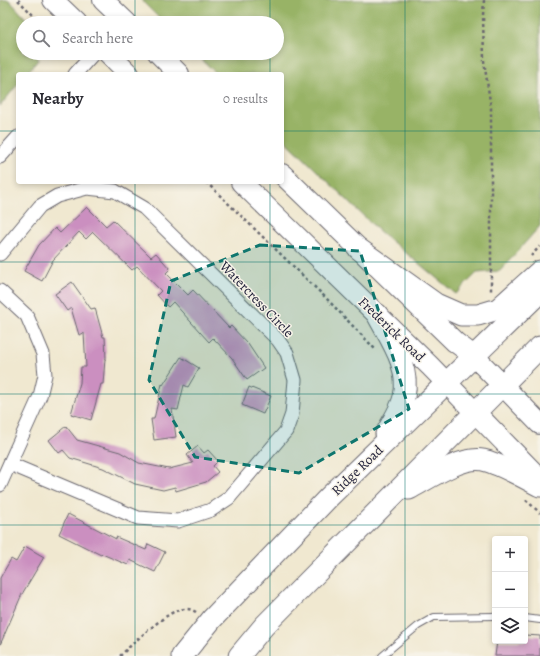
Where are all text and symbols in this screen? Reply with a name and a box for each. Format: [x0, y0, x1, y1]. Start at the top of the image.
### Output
search box [16, 16, 284, 60]
icon: search [30, 27, 52, 49]
text: Search here [62, 28, 133, 48]
text: Nearby [32, 87, 83, 110]
text: 0 results [223, 90, 268, 107]
street label: Watercress Circle [215, 256, 298, 342]
street label: Frederick Road [354, 293, 430, 367]
street label: Ridge Road [327, 441, 388, 500]
map controls [492, 536, 528, 644]
button: + [492, 536, 528, 572]
button: − [492, 572, 528, 608]
button: layers [492, 608, 528, 644]

